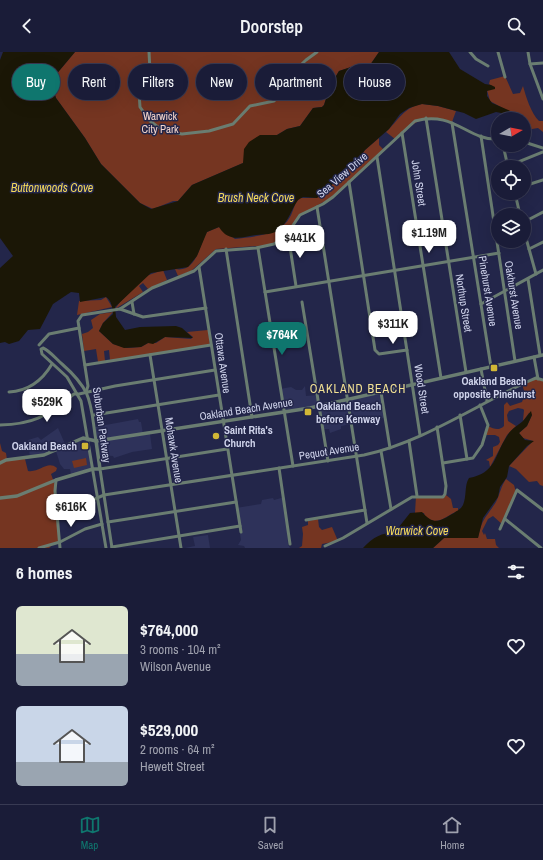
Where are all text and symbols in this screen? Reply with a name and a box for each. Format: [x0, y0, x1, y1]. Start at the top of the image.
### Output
text: Doorstep [240, 14, 303, 39]
icon: back [16, 15, 38, 37]
icon: search [505, 15, 527, 37]
chip: Buy [12, 64, 60, 100]
chip: Rent [68, 64, 120, 100]
chip: Filters [128, 64, 188, 100]
chip: New [196, 64, 247, 100]
chip: Apartment [255, 64, 336, 100]
chip: House [344, 64, 405, 100]
park label: Warwick City Park [141, 109, 179, 136]
north arrow [491, 112, 531, 152]
map controls [491, 112, 531, 248]
street label: Sea View Drive [314, 149, 370, 201]
street label: John Street [408, 159, 430, 207]
button: locate [491, 160, 531, 200]
water label: Buttonwoods Cove [11, 180, 94, 196]
water label: Brush Neck Cove [218, 190, 295, 206]
button: layers [491, 208, 531, 248]
pin: $1.19M [396, 220, 462, 254]
text: $1.19M [411, 224, 447, 241]
pin: $441K [272, 225, 328, 259]
text: $441K [284, 229, 316, 246]
street label: Pinehurst Avenue [476, 255, 500, 327]
street label: Oakhurst Avenue [502, 260, 526, 330]
street label: Northup Street [452, 273, 476, 334]
pin: $311K [365, 311, 421, 345]
text: $311K [378, 315, 408, 332]
pin: $764K [254, 322, 310, 356]
text: $764K [266, 326, 298, 343]
street label: Ottawa Avenue [212, 332, 234, 394]
street label: Wood Street [411, 363, 433, 415]
marker: Oakland Beach opposite Pinehurst [489, 363, 499, 373]
place label: Oakland Beach opposite Pinehurst [453, 374, 535, 401]
district label: OAKLAND BEACH [310, 381, 406, 397]
street label: Suburban Parkway [90, 386, 114, 464]
pin: $529K [19, 389, 75, 423]
text: $529K [31, 393, 63, 410]
street label: Oakland Beach Avenue [198, 395, 294, 423]
place label: Oakland Beach before Kenway [316, 399, 381, 426]
marker: Oakland Beach before Kenway [303, 407, 313, 417]
street label: Mohawk Avenue [162, 416, 186, 484]
place label: Saint Rita's Church [224, 423, 273, 450]
marker: Saint Rita's Church [211, 431, 221, 441]
place label: Oakland Beach [12, 439, 77, 453]
street label: Pequot Avenue [298, 439, 360, 463]
marker: Oakland Beach [80, 441, 90, 451]
pin: $616K [43, 494, 99, 528]
text: $616K [55, 498, 87, 515]
water label: Warwick Cove [385, 523, 449, 539]
text: 6 homes [16, 561, 73, 584]
icon: filters [505, 561, 527, 583]
text: $764,000 [140, 618, 198, 641]
icon: home [48, 622, 96, 670]
icon: heart [505, 635, 527, 657]
text: 3 rooms · 104 m² [140, 641, 221, 658]
text: Wilson Avenue [140, 658, 211, 675]
text: $529,000 [140, 718, 198, 741]
icon: home [48, 722, 96, 770]
icon: heart [505, 735, 527, 757]
text: 2 rooms · 64 m² [140, 741, 215, 758]
text: Hewett Street [140, 758, 205, 775]
tab: Map [79, 814, 101, 852]
tab: Saved [258, 814, 283, 852]
tab: Home [440, 814, 464, 852]

